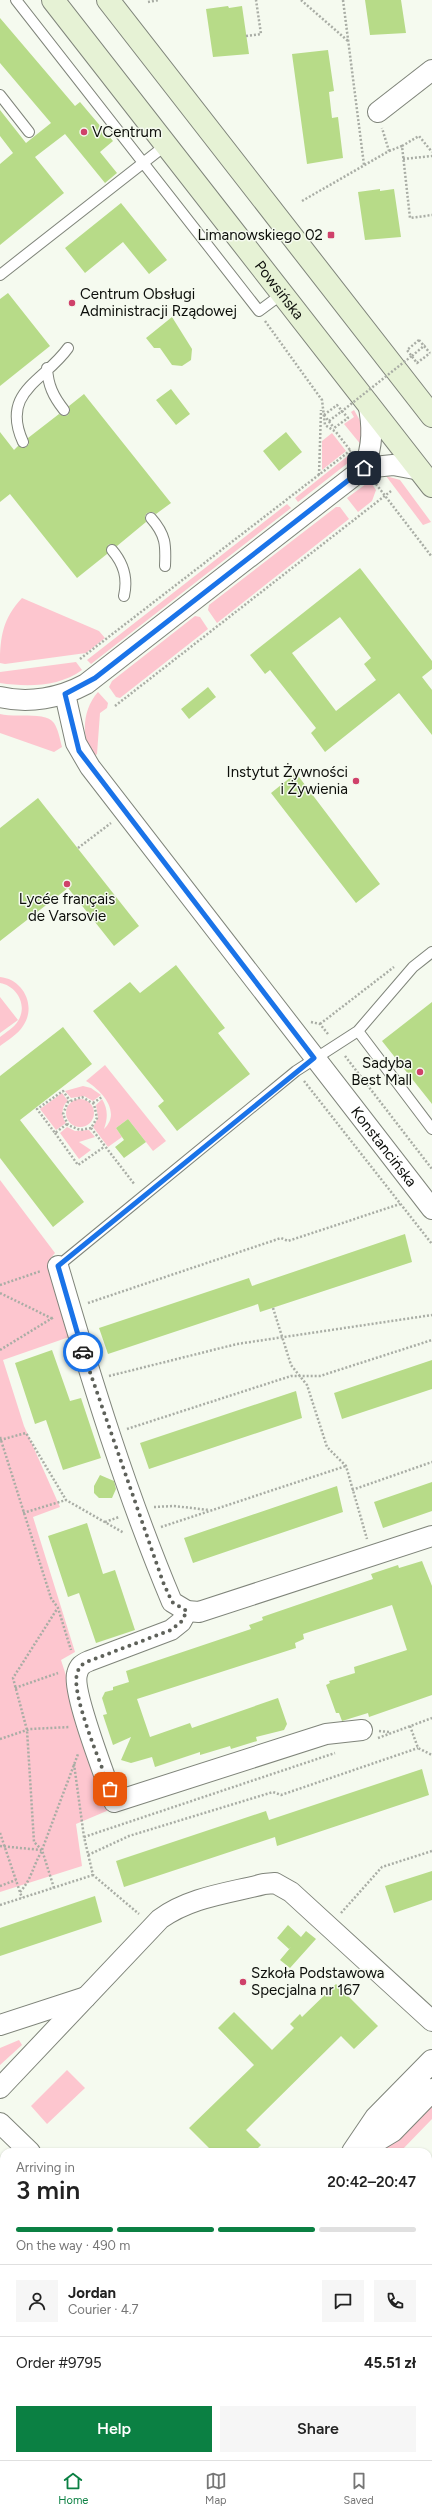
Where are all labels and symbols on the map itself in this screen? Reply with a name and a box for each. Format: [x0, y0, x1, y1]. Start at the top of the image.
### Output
place label: VCentrum [92, 123, 162, 141]
marker: VCentrum [79, 127, 89, 137]
place label: Limanowskiego 02 [198, 226, 323, 244]
marker: Limanowskiego 02 [326, 230, 336, 240]
street label: Powsińska [251, 257, 308, 323]
place label: Centrum Obsługi Administracji Rządowej [80, 285, 237, 320]
marker: Centrum Obsługi Administracji Rządowej [67, 298, 77, 308]
pin [347, 451, 381, 485]
place label: Instytut Żywności i Żywienia [227, 763, 348, 798]
marker: Instytut Żywności i Żywienia [351, 776, 361, 786]
marker: Lycée français de Varsovie [62, 879, 72, 889]
place label: Lycée français de Varsovie [19, 890, 115, 925]
place label: Sadyba Best Mall [351, 1054, 412, 1089]
marker: Sadyba Best Mall [415, 1067, 425, 1077]
street label: Konstancińska [347, 1103, 420, 1190]
courier [63, 1332, 103, 1372]
pin [93, 1772, 127, 1806]
place label: Szkoła Podstawowa Specjalna nr 167 [251, 1964, 384, 1999]
marker: Szkoła Podstawowa Specjalna nr 167 [238, 1977, 248, 1987]

